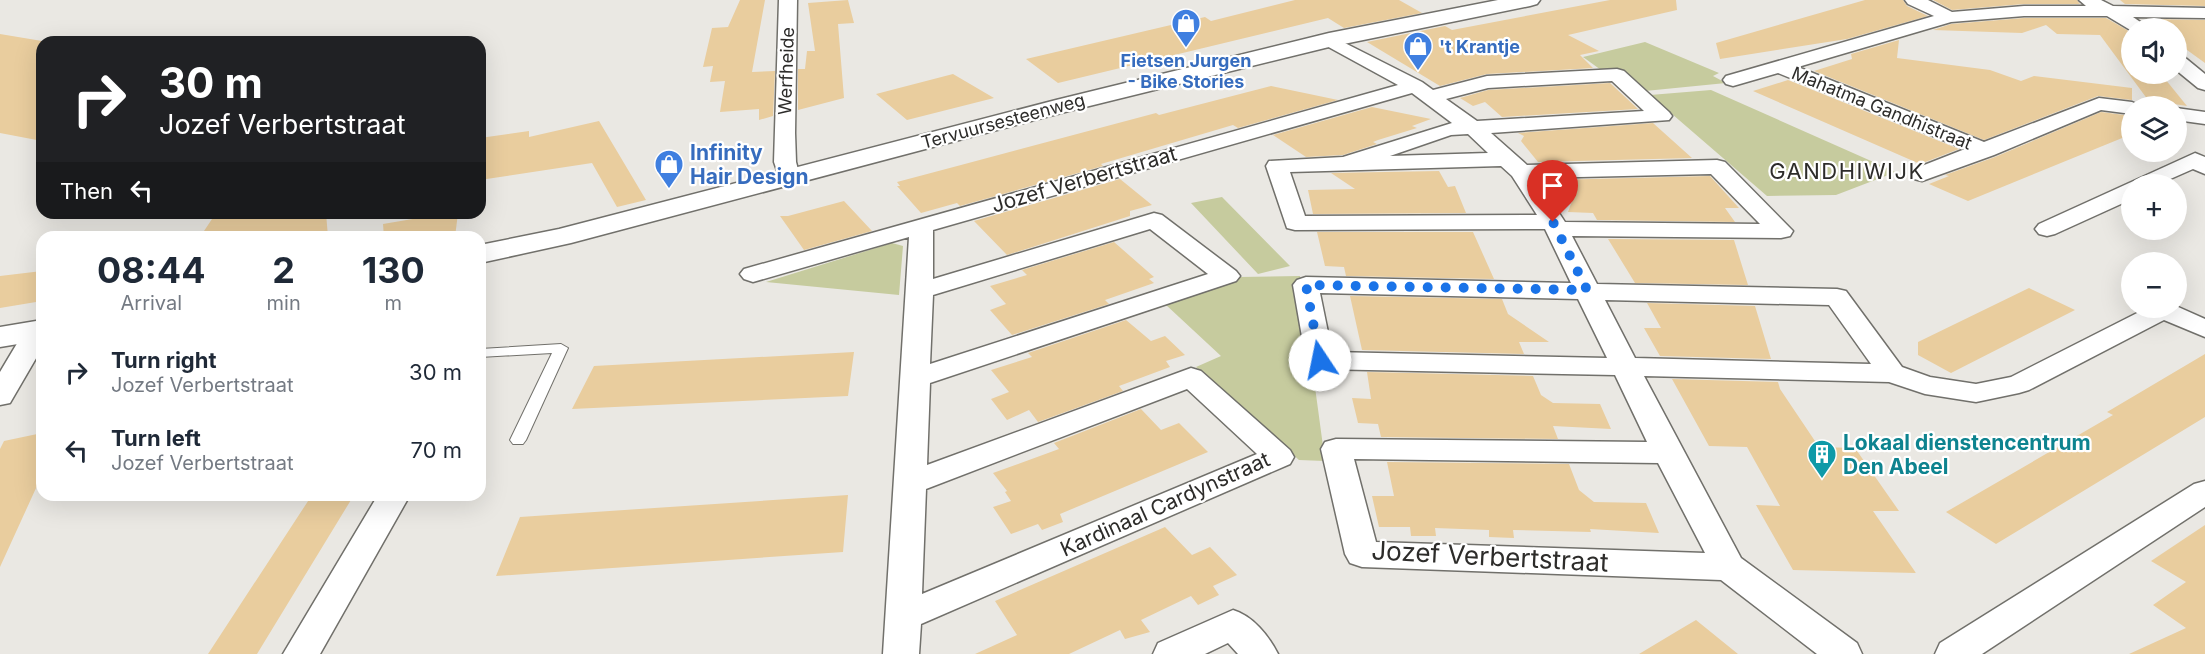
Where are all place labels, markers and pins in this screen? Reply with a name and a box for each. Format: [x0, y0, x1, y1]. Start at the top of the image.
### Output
shop icon: Fietsen Jurgen - Bike Stories [1170, 7, 1202, 49]
shop icon: 't Krantje [1402, 30, 1434, 72]
place label: 't Krantje [1439, 36, 1520, 57]
place label: Fietsen Jurgen - Bike Stories [1121, 50, 1251, 92]
place label: Infinity Hair Design [690, 140, 809, 189]
shop icon: Infinity Hair Design [653, 148, 685, 190]
pin [1527, 160, 1578, 222]
place label: Lokaal dienstencentrum Den Abeel [1843, 430, 2091, 479]
building icon: Lokaal dienstencentrum Den Abeel [1806, 438, 1838, 480]

